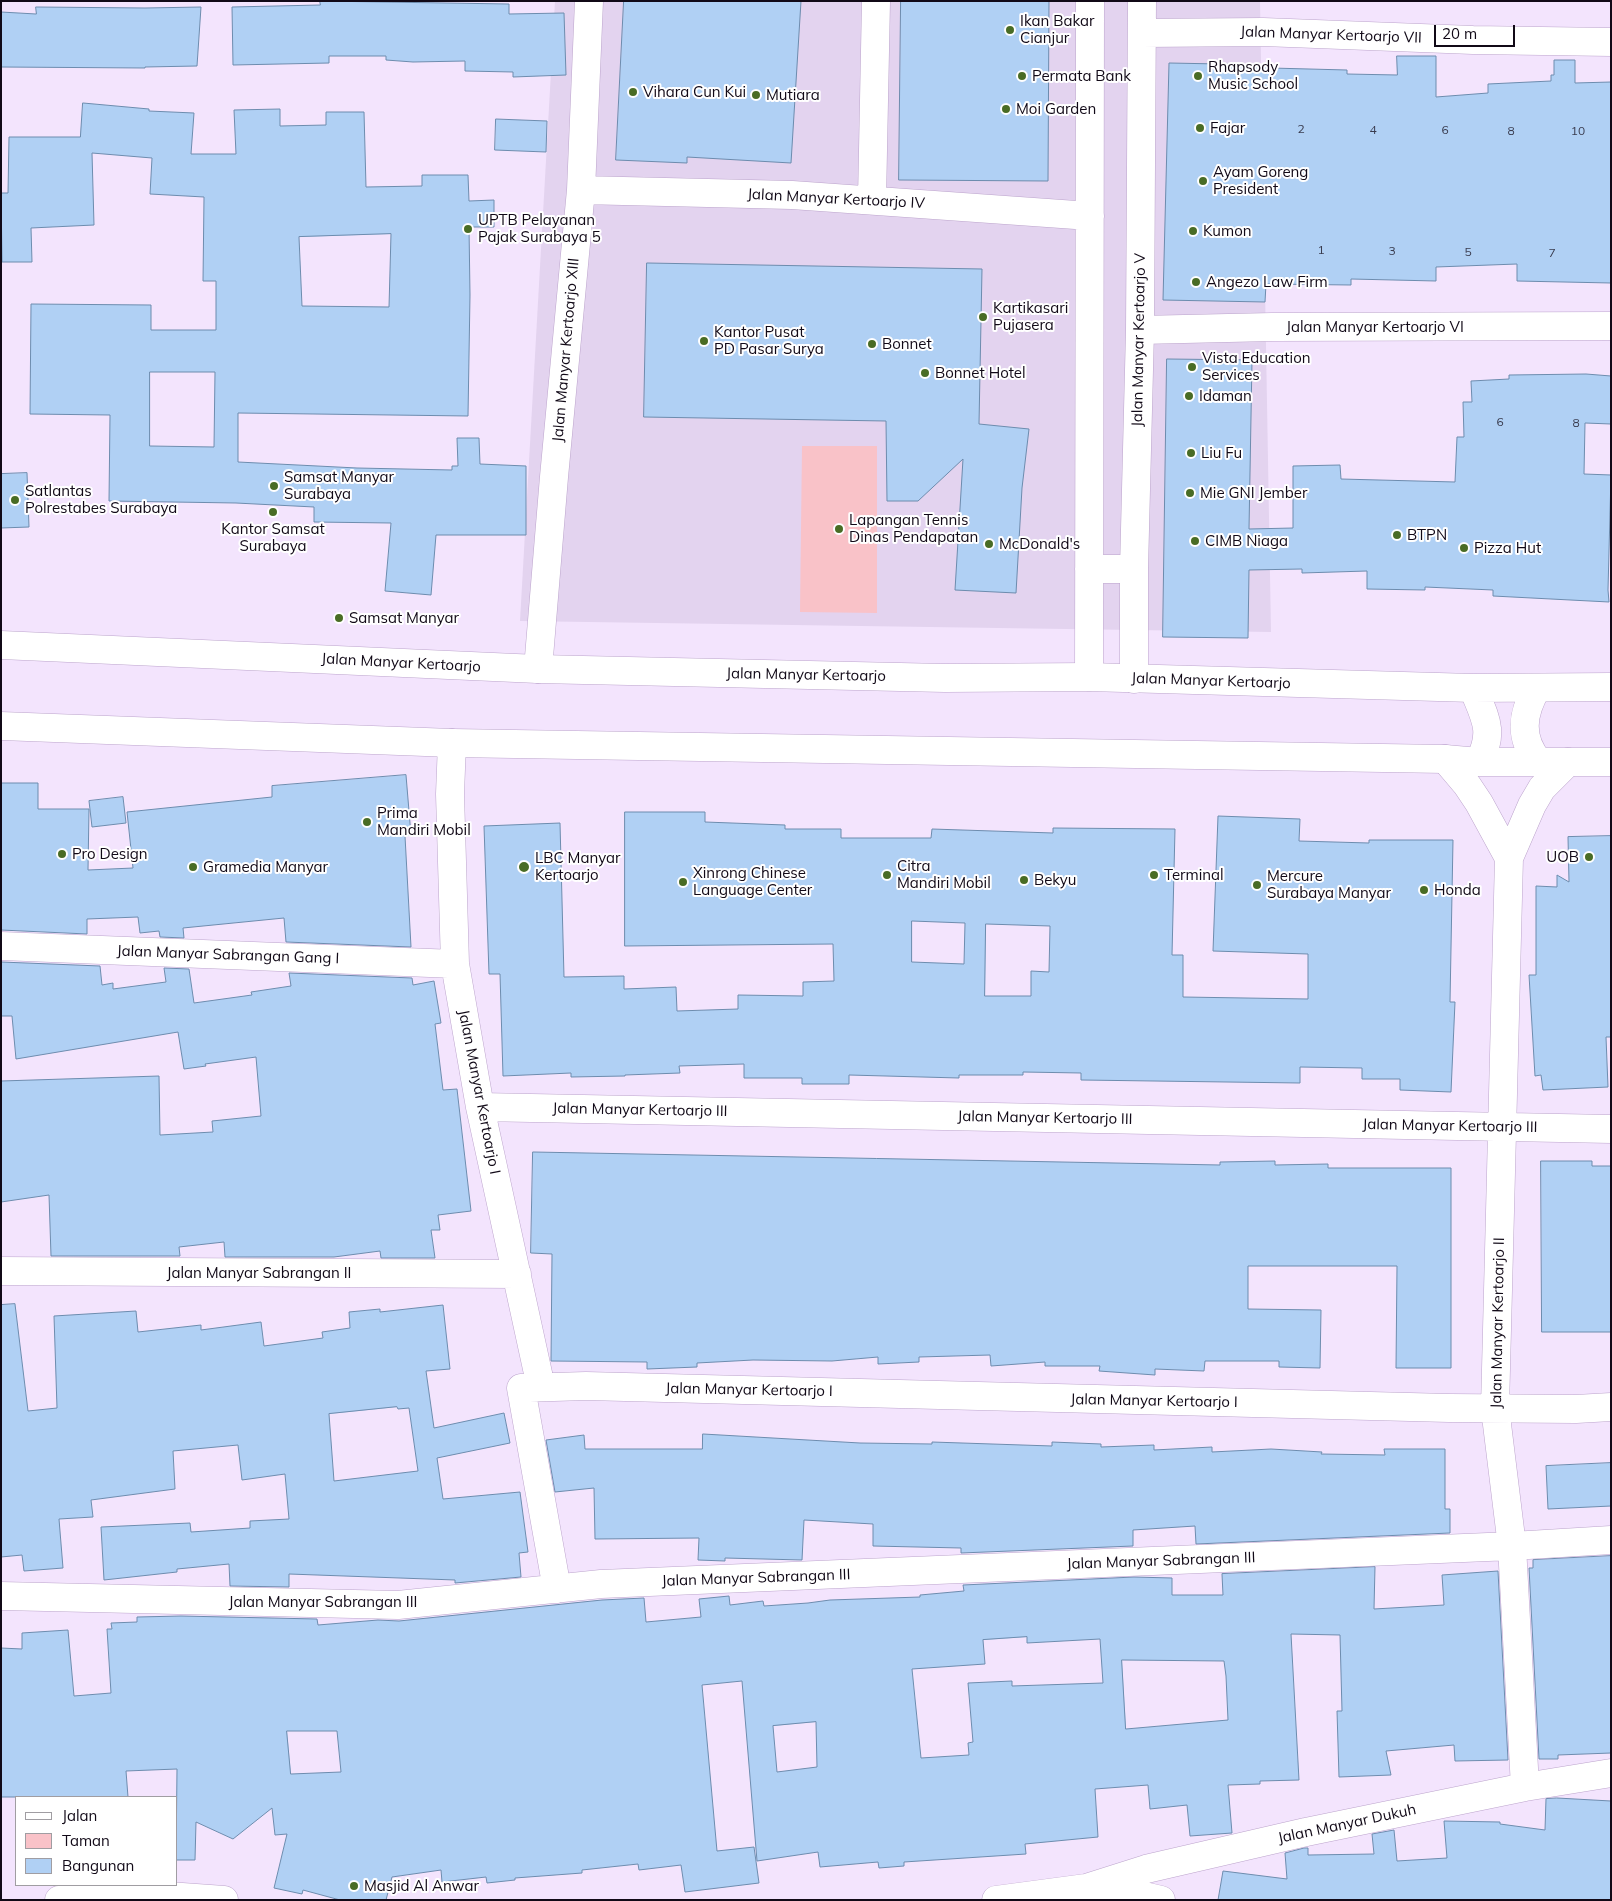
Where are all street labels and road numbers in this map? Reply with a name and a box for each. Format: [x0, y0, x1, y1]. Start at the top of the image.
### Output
street label: Jalan Manyar Kertoarjo VII [1240, 23, 1422, 47]
street label: Jalan Manyar Kertoarjo IV [747, 185, 925, 213]
street label: Jalan Manyar Kertoarjo V [1128, 253, 1150, 427]
street label: Jalan Manyar Kertoarjo XIII [549, 257, 583, 443]
street label: Jalan Manyar Kertoarjo VI [1286, 318, 1464, 336]
street label: Jalan Manyar Kertoarjo [321, 650, 481, 676]
street label: Jalan Manyar Kertoarjo [726, 665, 886, 685]
street label: Jalan Manyar Kertoarjo [1131, 669, 1291, 693]
street label: Jalan Manyar Sabrangan Gang I [116, 942, 340, 968]
street label: Jalan Manyar Kertoarjo I [454, 1008, 504, 1176]
street label: Jalan Manyar Kertoarjo III [552, 1099, 728, 1121]
street label: Jalan Manyar Kertoarjo III [957, 1107, 1133, 1129]
street label: Jalan Manyar Kertoarjo III [1362, 1115, 1538, 1137]
street label: Jalan Manyar Kertoarjo II [1488, 1237, 1508, 1409]
street label: Jalan Manyar Sabrangan II [167, 1264, 351, 1282]
street label: Jalan Manyar Kertoarjo I [665, 1380, 833, 1400]
street label: Jalan Manyar Kertoarjo I [1070, 1391, 1238, 1411]
street label: Jalan Manyar Sabrangan III [1066, 1549, 1256, 1573]
street label: Jalan Manyar Sabrangan III [661, 1566, 851, 1590]
street label: Jalan Manyar Sabrangan III [229, 1593, 417, 1611]
street label: Jalan Manyar Dukuh [1276, 1801, 1418, 1847]

